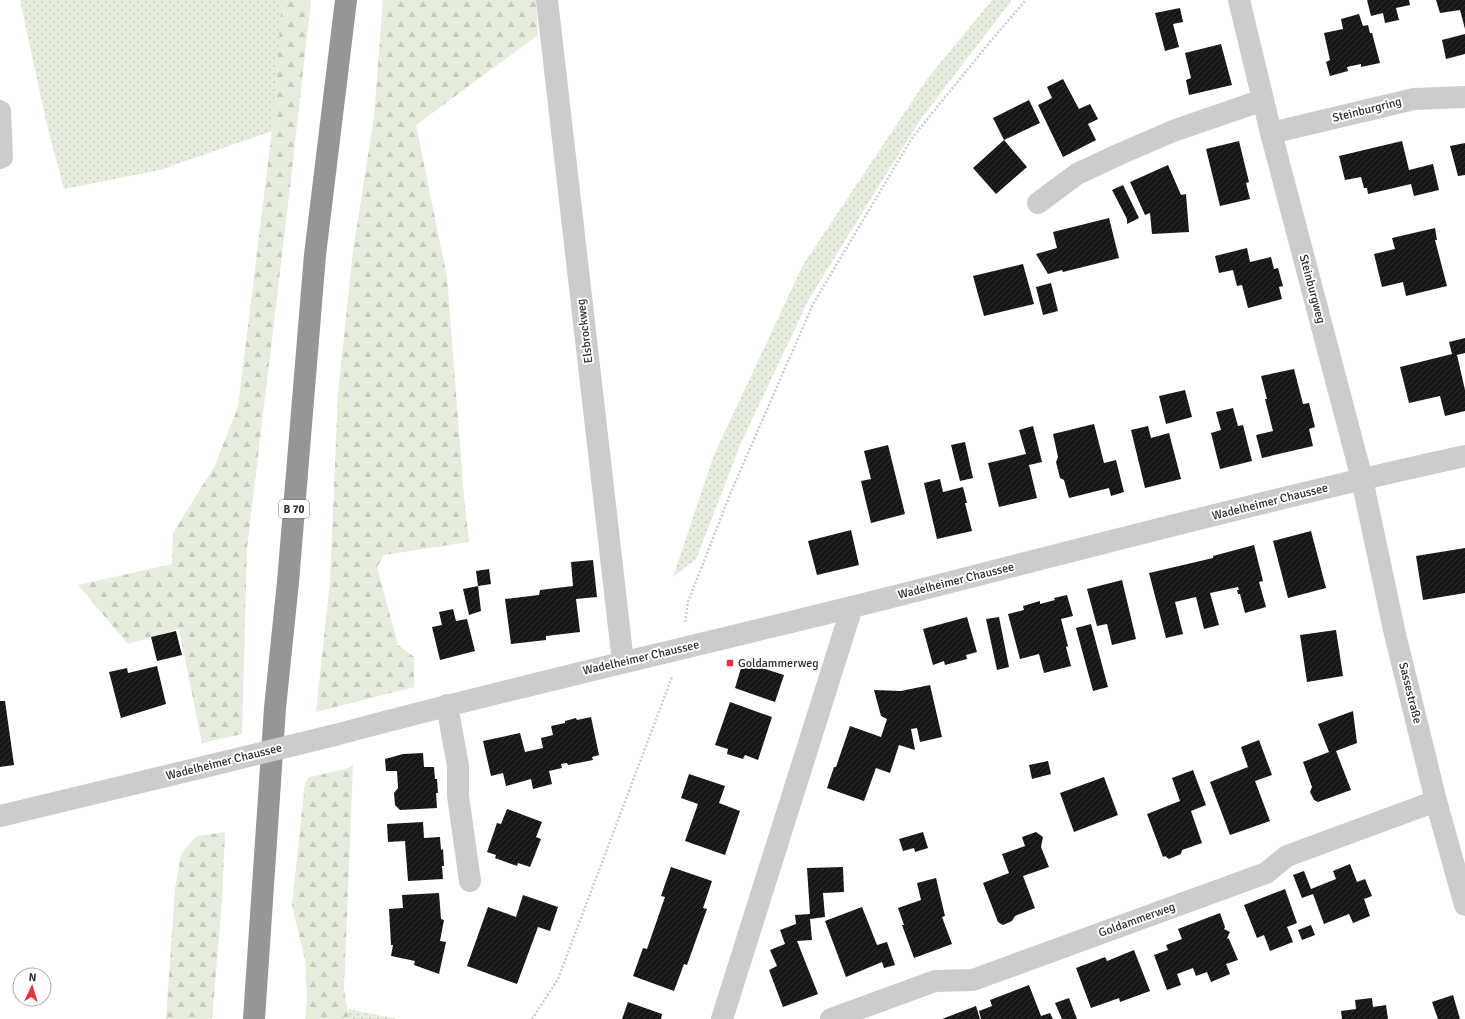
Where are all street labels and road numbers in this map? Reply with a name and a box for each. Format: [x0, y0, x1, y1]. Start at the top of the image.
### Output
street label: Steinburgring [1331, 94, 1403, 126]
street label: Steinburgweg [1296, 253, 1328, 325]
street label: Elsbrockweg [574, 298, 596, 364]
street label: Wadelheimer Chaussee [1210, 480, 1330, 524]
road number: B 70 [279, 500, 309, 518]
street label: Wadelheimer Chaussee [896, 559, 1016, 603]
street label: Wadelheimer Chaussee [581, 637, 701, 679]
street label: Sassestraße [1395, 661, 1425, 725]
street label: Wadelheimer Chaussee [164, 740, 284, 784]
street label: Goldammerweg [1097, 899, 1177, 941]

